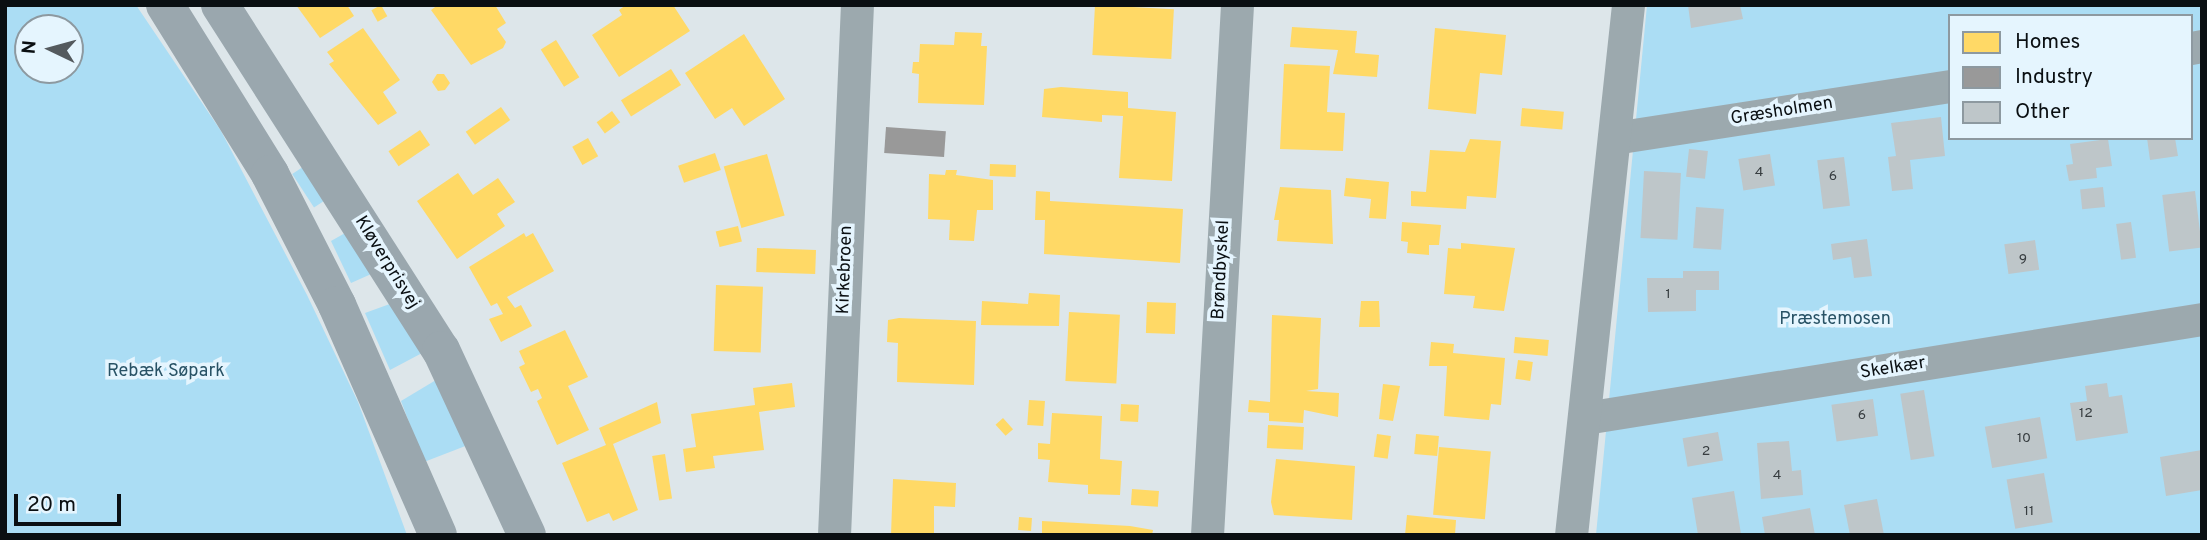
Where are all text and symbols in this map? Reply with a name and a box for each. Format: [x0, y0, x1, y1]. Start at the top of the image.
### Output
north arrow [14, 14, 84, 84]
legend [1948, 14, 2193, 140]
text: Homes [2015, 29, 2080, 56]
text: N [18, 39, 43, 55]
text: Industry [2015, 64, 2093, 91]
street label: Græsholmen [1729, 93, 1835, 131]
text: Other [2015, 99, 2070, 126]
house number: 4 [1755, 165, 1763, 181]
house number: 6 [1829, 169, 1837, 185]
street label: Kløverprisvej [349, 213, 423, 313]
street label: Brøndbyskel [1209, 220, 1235, 320]
street label: Kirkebroen [834, 225, 858, 315]
house number: 9 [2019, 252, 2027, 268]
house number: 1 [1665, 287, 1671, 303]
park label: Præstemosen [1779, 309, 1891, 331]
street label: Skelkær [1859, 353, 1927, 385]
park label: Rebæk Søpark [107, 361, 225, 383]
house number: 12 [2079, 406, 2093, 422]
house number: 6 [1858, 408, 1866, 424]
house number: 10 [2017, 431, 2031, 447]
house number: 2 [1702, 444, 1710, 460]
house number: 4 [1773, 468, 1781, 484]
scale bar [18, 480, 124, 524]
text: 20 m [27, 492, 76, 519]
house number: 11 [2024, 504, 2034, 520]

